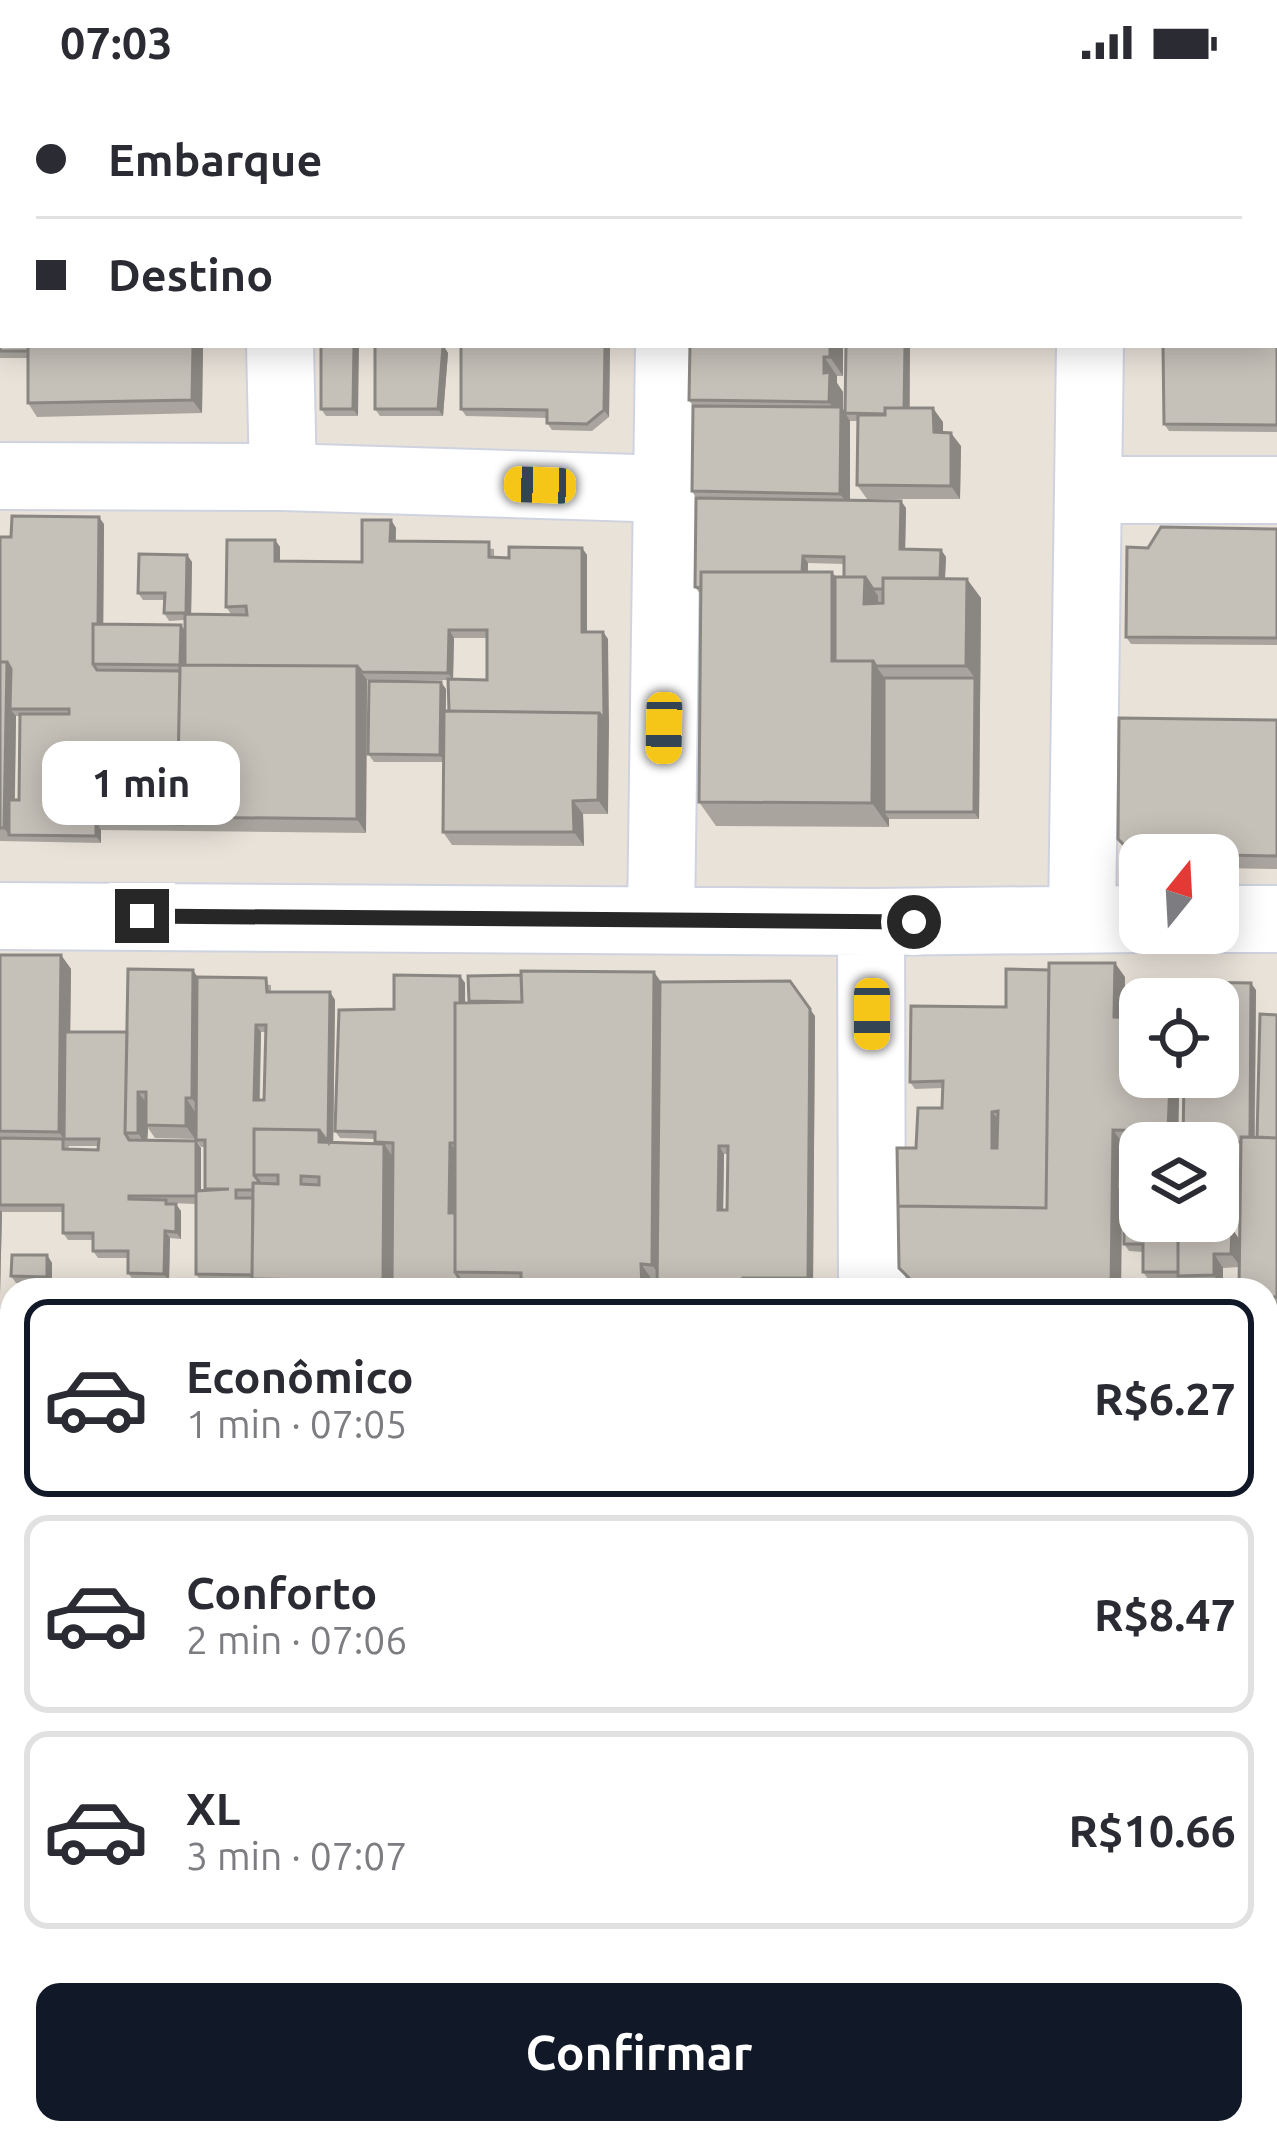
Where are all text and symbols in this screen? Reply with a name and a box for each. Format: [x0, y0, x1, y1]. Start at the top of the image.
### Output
text: 07:03 [60, 17, 173, 68]
text: Embarque [108, 134, 322, 185]
text: Destino [108, 249, 273, 300]
car [503, 466, 577, 504]
car [645, 692, 683, 764]
callout: 1 min [43, 742, 241, 826]
text: 1 min [92, 761, 190, 804]
north arrow [1119, 834, 1239, 954]
map controls [1119, 834, 1239, 1242]
route end [115, 889, 169, 943]
route start [887, 895, 941, 949]
car [854, 978, 890, 1050]
button: locate [1119, 978, 1239, 1098]
button: layers [1119, 1122, 1239, 1242]
icon: car [42, 1344, 150, 1452]
text: Econômico [186, 1351, 414, 1402]
text: R$6.27 [1094, 1373, 1236, 1424]
text: 1 min · 07:05 [186, 1402, 407, 1445]
icon: car [42, 1560, 150, 1668]
text: Conforto [186, 1567, 377, 1618]
text: R$8.47 [1094, 1589, 1236, 1640]
text: 2 min · 07:06 [186, 1618, 407, 1661]
icon: car [42, 1776, 150, 1884]
text: XL [186, 1783, 240, 1834]
text: R$10.66 [1069, 1805, 1236, 1856]
text: 3 min · 07:07 [186, 1834, 407, 1877]
button: Confirmar [36, 1983, 1242, 2121]

